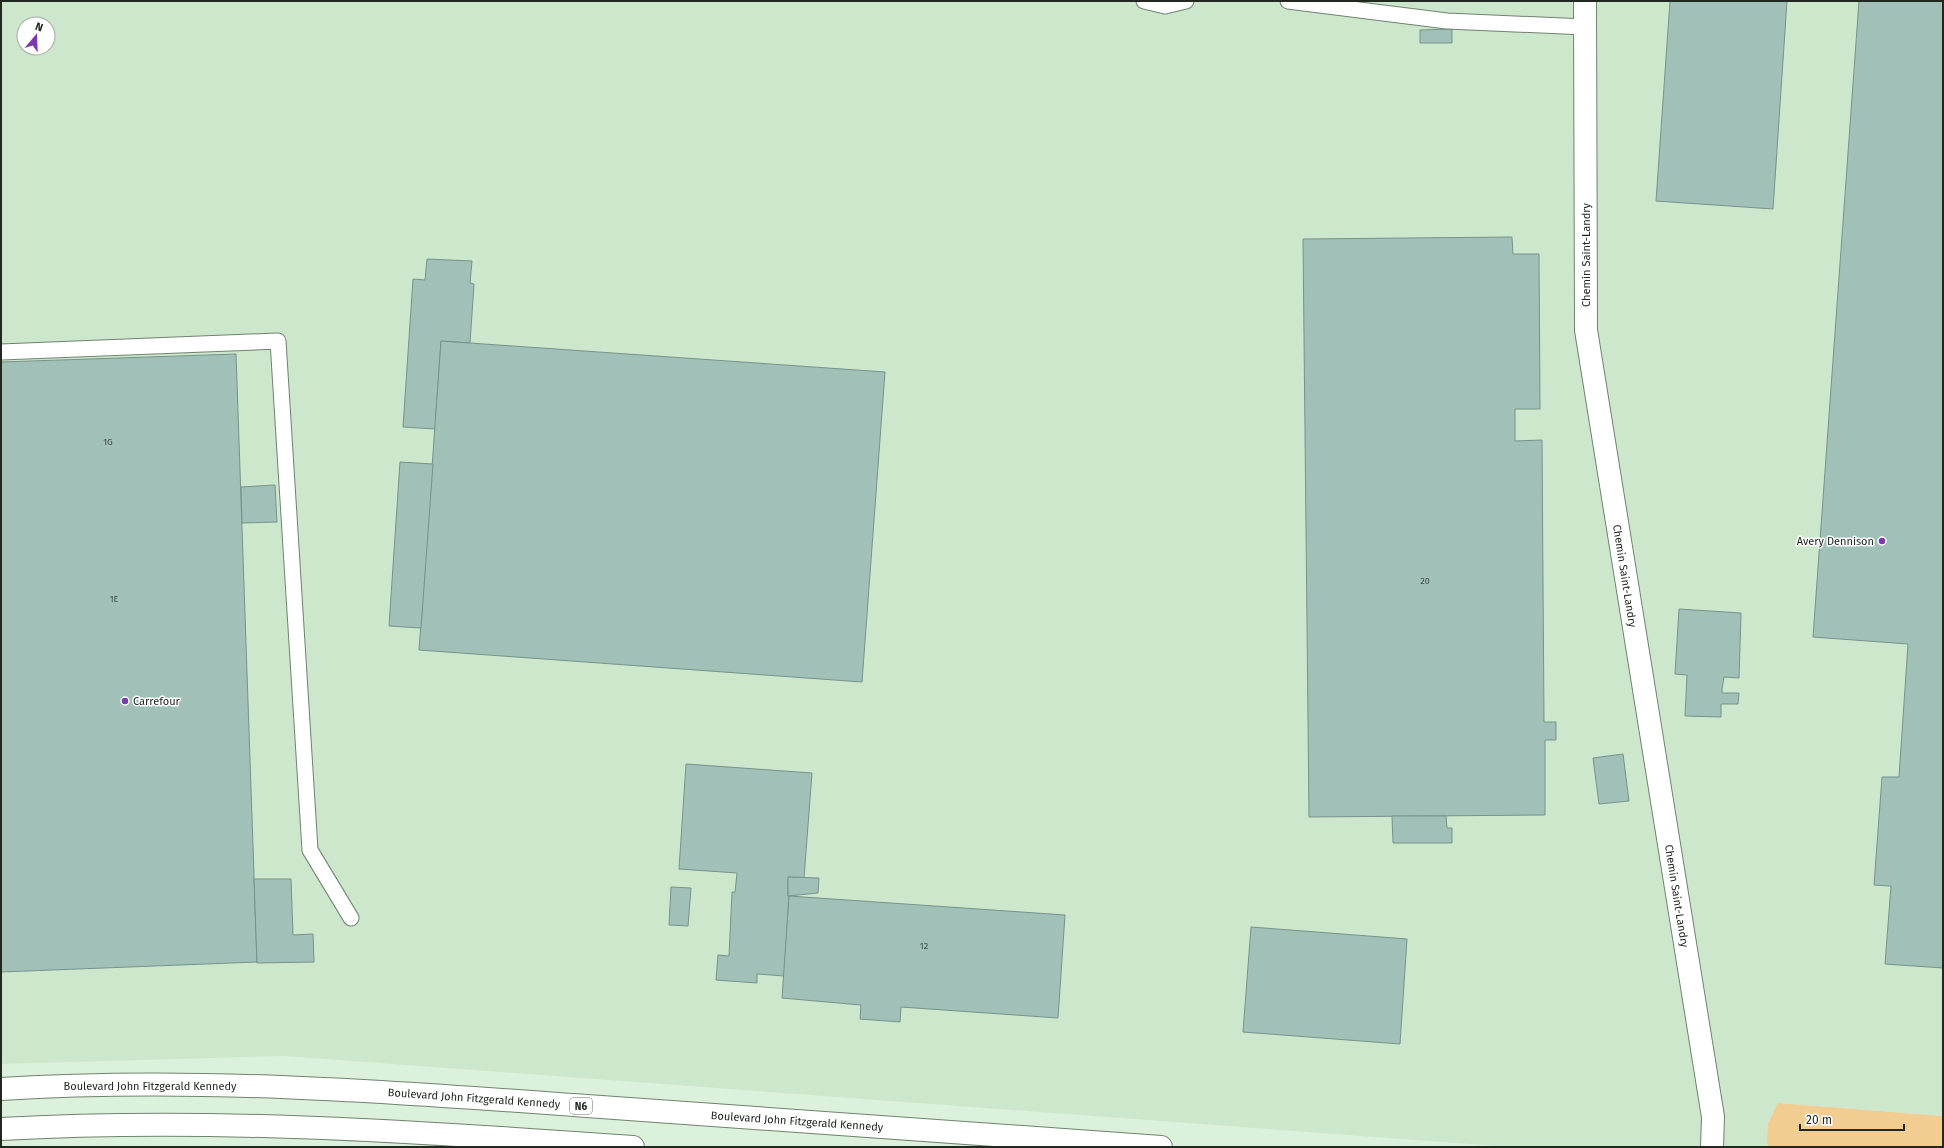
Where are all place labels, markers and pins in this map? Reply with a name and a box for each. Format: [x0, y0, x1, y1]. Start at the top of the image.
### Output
place label: Avery Dennison [1797, 535, 1874, 548]
marker: Avery Dennison [1877, 536, 1887, 546]
place label: Carrefour [133, 695, 181, 708]
marker: Carrefour [120, 696, 130, 706]

